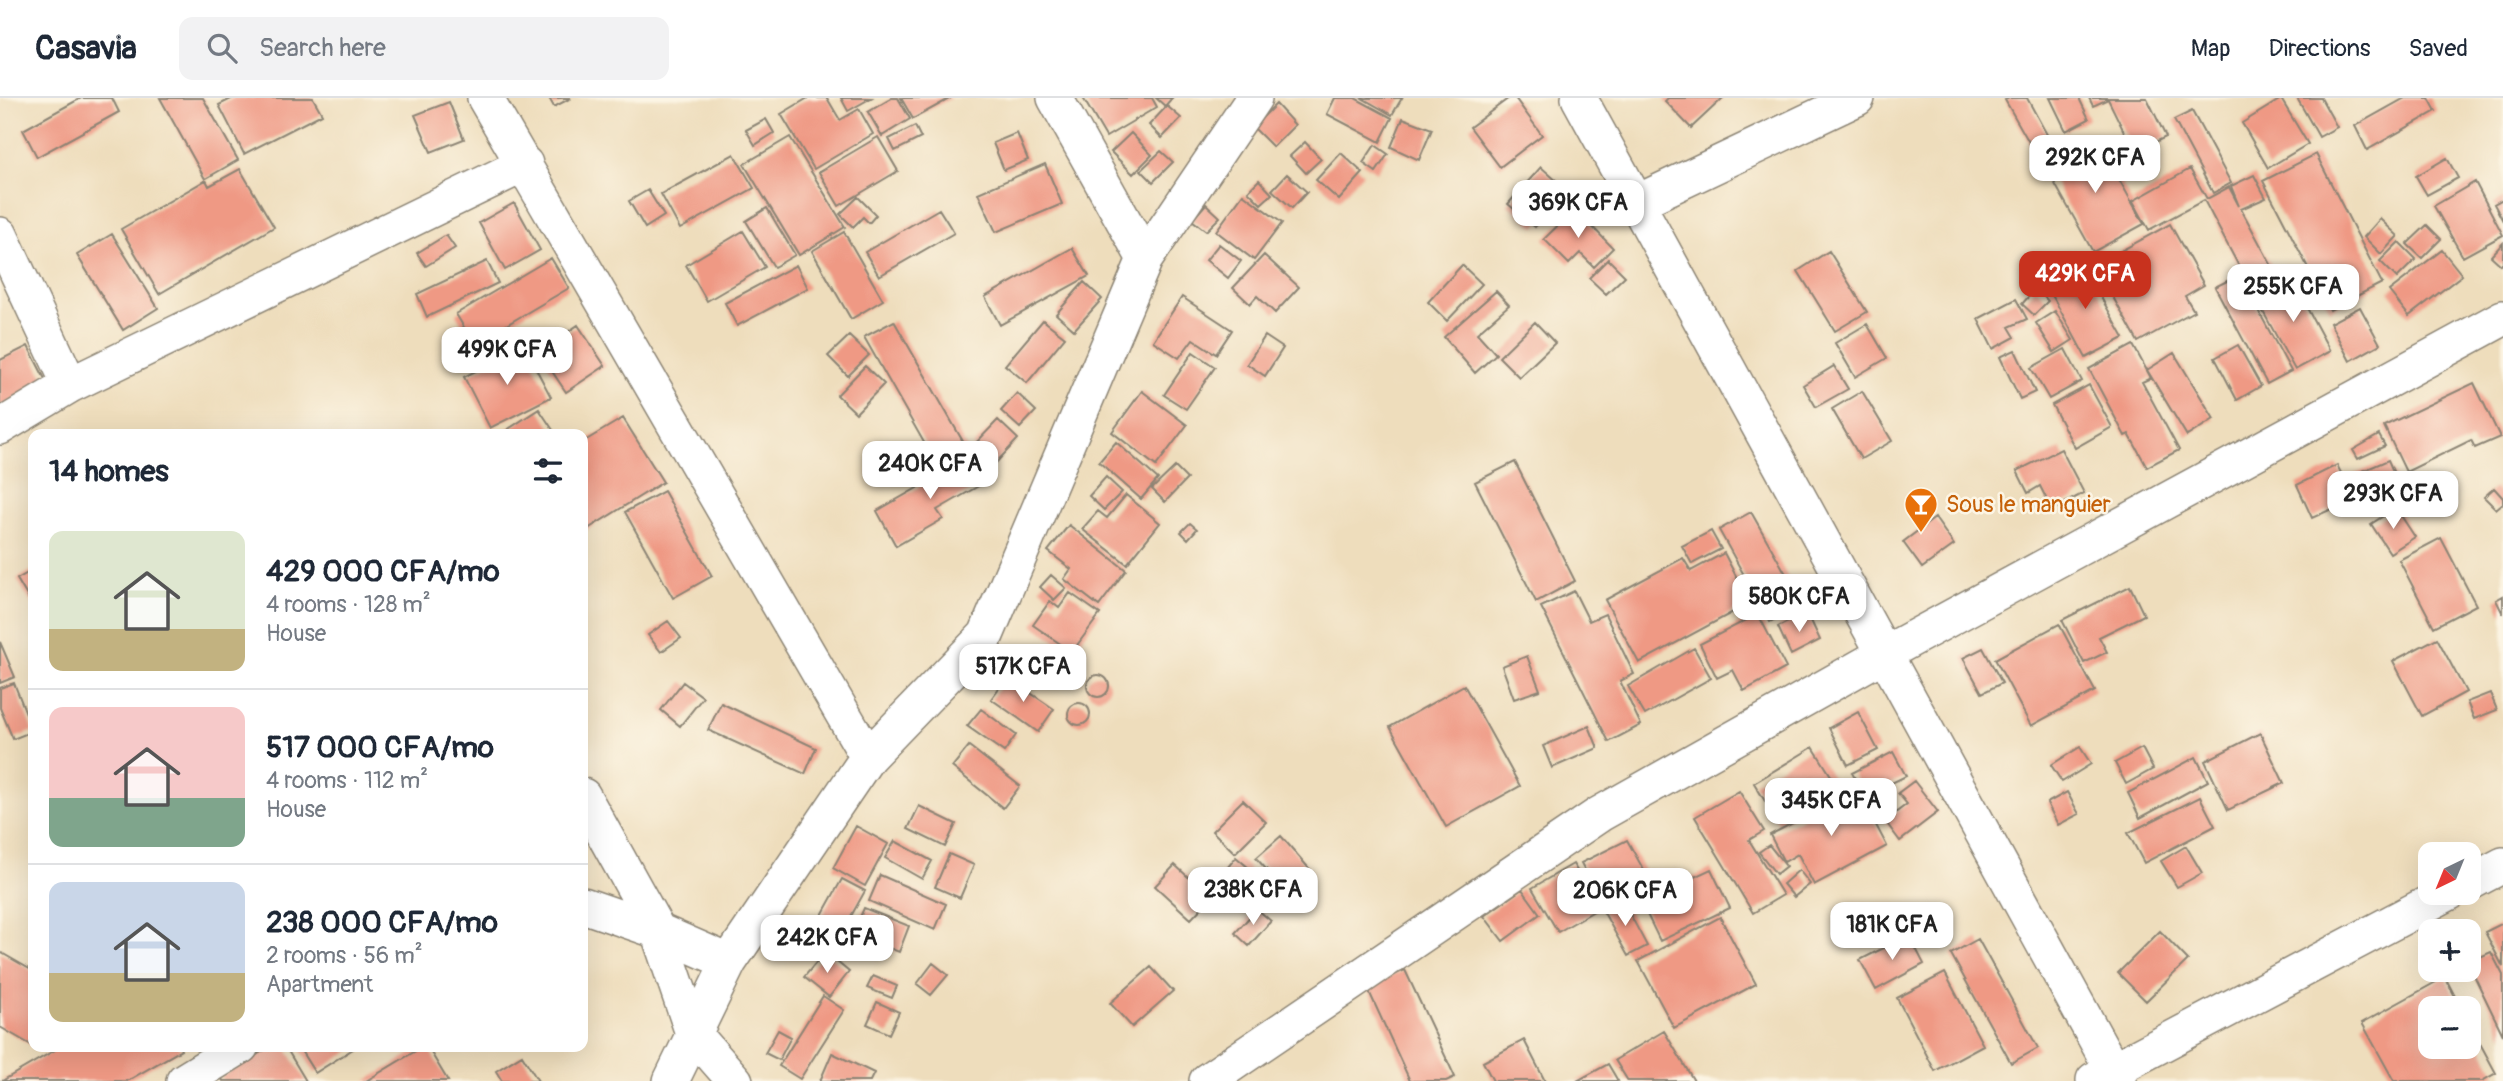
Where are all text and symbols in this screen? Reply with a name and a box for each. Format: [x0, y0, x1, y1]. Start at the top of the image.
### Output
search box [179, 17, 669, 80]
text: Casavia [35, 28, 137, 69]
icon: search [203, 29, 241, 67]
text: Search here [259, 32, 386, 64]
text: Map [2191, 34, 2231, 63]
text: Directions [2269, 34, 2370, 63]
text: Saved [2408, 34, 2468, 63]
pin: 292K CFA [2023, 136, 2167, 195]
text: 292K CFA [2045, 143, 2145, 172]
pin: 369K CFA [1506, 180, 1650, 240]
text: 369K CFA [1528, 188, 1628, 217]
pin: 429K CFA [2013, 252, 2157, 311]
text: 429K CFA [2035, 259, 2135, 288]
pin: 255K CFA [2221, 264, 2365, 324]
text: 255K CFA [2243, 272, 2343, 301]
pin: 499K CFA [435, 328, 579, 387]
text: 499K CFA [458, 335, 556, 364]
pin: 240K CFA [858, 442, 1002, 501]
text: 240K CFA [878, 449, 982, 478]
icon: filters [529, 452, 567, 490]
text: 14 homes [49, 453, 169, 490]
pin: 293K CFA [2321, 472, 2465, 531]
text: 293K CFA [2343, 479, 2443, 508]
bar icon: Sous le manguier [1902, 485, 1940, 534]
place label: Sous le manguier [1946, 490, 2111, 519]
text: 429 000 CFA/mo [266, 553, 500, 590]
icon: home [105, 559, 189, 643]
pin: 580K CFA [1727, 574, 1871, 634]
text: 580K CFA [1748, 582, 1850, 611]
text: 4 rooms · 128 m² [266, 590, 431, 619]
text: House [266, 619, 326, 648]
pin: 517K CFA [951, 644, 1095, 704]
text: 517K CFA [975, 652, 1071, 681]
text: 517 000 CFA/mo [266, 729, 494, 766]
icon: home [105, 735, 189, 819]
text: 4 rooms · 112 m² [266, 766, 428, 795]
pin: 345K CFA [1759, 778, 1903, 838]
text: 345K CFA [1781, 786, 1881, 815]
text: House [266, 795, 326, 824]
north arrow [2418, 842, 2482, 905]
map controls [2418, 842, 2481, 1059]
pin: 238K CFA [1181, 868, 1325, 927]
pin: 206K CFA [1553, 868, 1697, 928]
text: 238K CFA [1204, 875, 1302, 904]
text: 206K CFA [1573, 876, 1677, 905]
pin: 181K CFA [1820, 902, 1964, 962]
text: 238 000 CFA/mo [266, 904, 498, 941]
icon: home [105, 910, 189, 994]
text: 181K CFA [1846, 910, 1938, 939]
pin: 242K CFA [755, 916, 899, 975]
button: + [2418, 919, 2481, 982]
text: 242K CFA [777, 923, 877, 952]
text: 2 rooms · 56 m² [266, 941, 423, 970]
text: Apartment [266, 970, 373, 999]
button: − [2418, 996, 2481, 1059]

